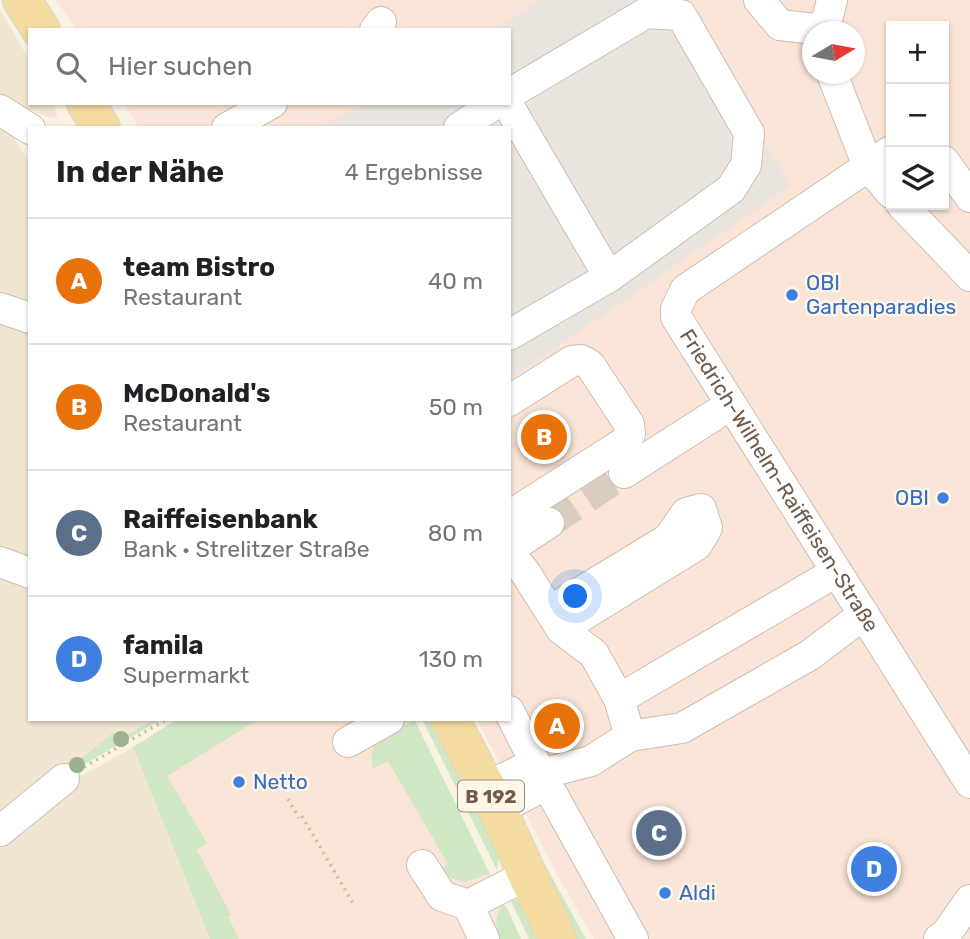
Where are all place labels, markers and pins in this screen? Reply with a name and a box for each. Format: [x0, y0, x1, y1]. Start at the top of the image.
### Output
place label: OBI Gartenparadies [806, 270, 956, 319]
marker: OBI Gartenparadies [784, 287, 800, 303]
pin: B [521, 411, 567, 463]
place label: OBI [895, 485, 929, 510]
marker: OBI [935, 490, 951, 506]
pin: A [534, 700, 580, 752]
place label: Netto [253, 769, 308, 794]
marker: Netto [231, 774, 247, 790]
pin: C [636, 807, 682, 859]
pin: D [851, 843, 897, 895]
place label: Aldi [679, 880, 716, 905]
marker: Aldi [657, 885, 673, 901]

